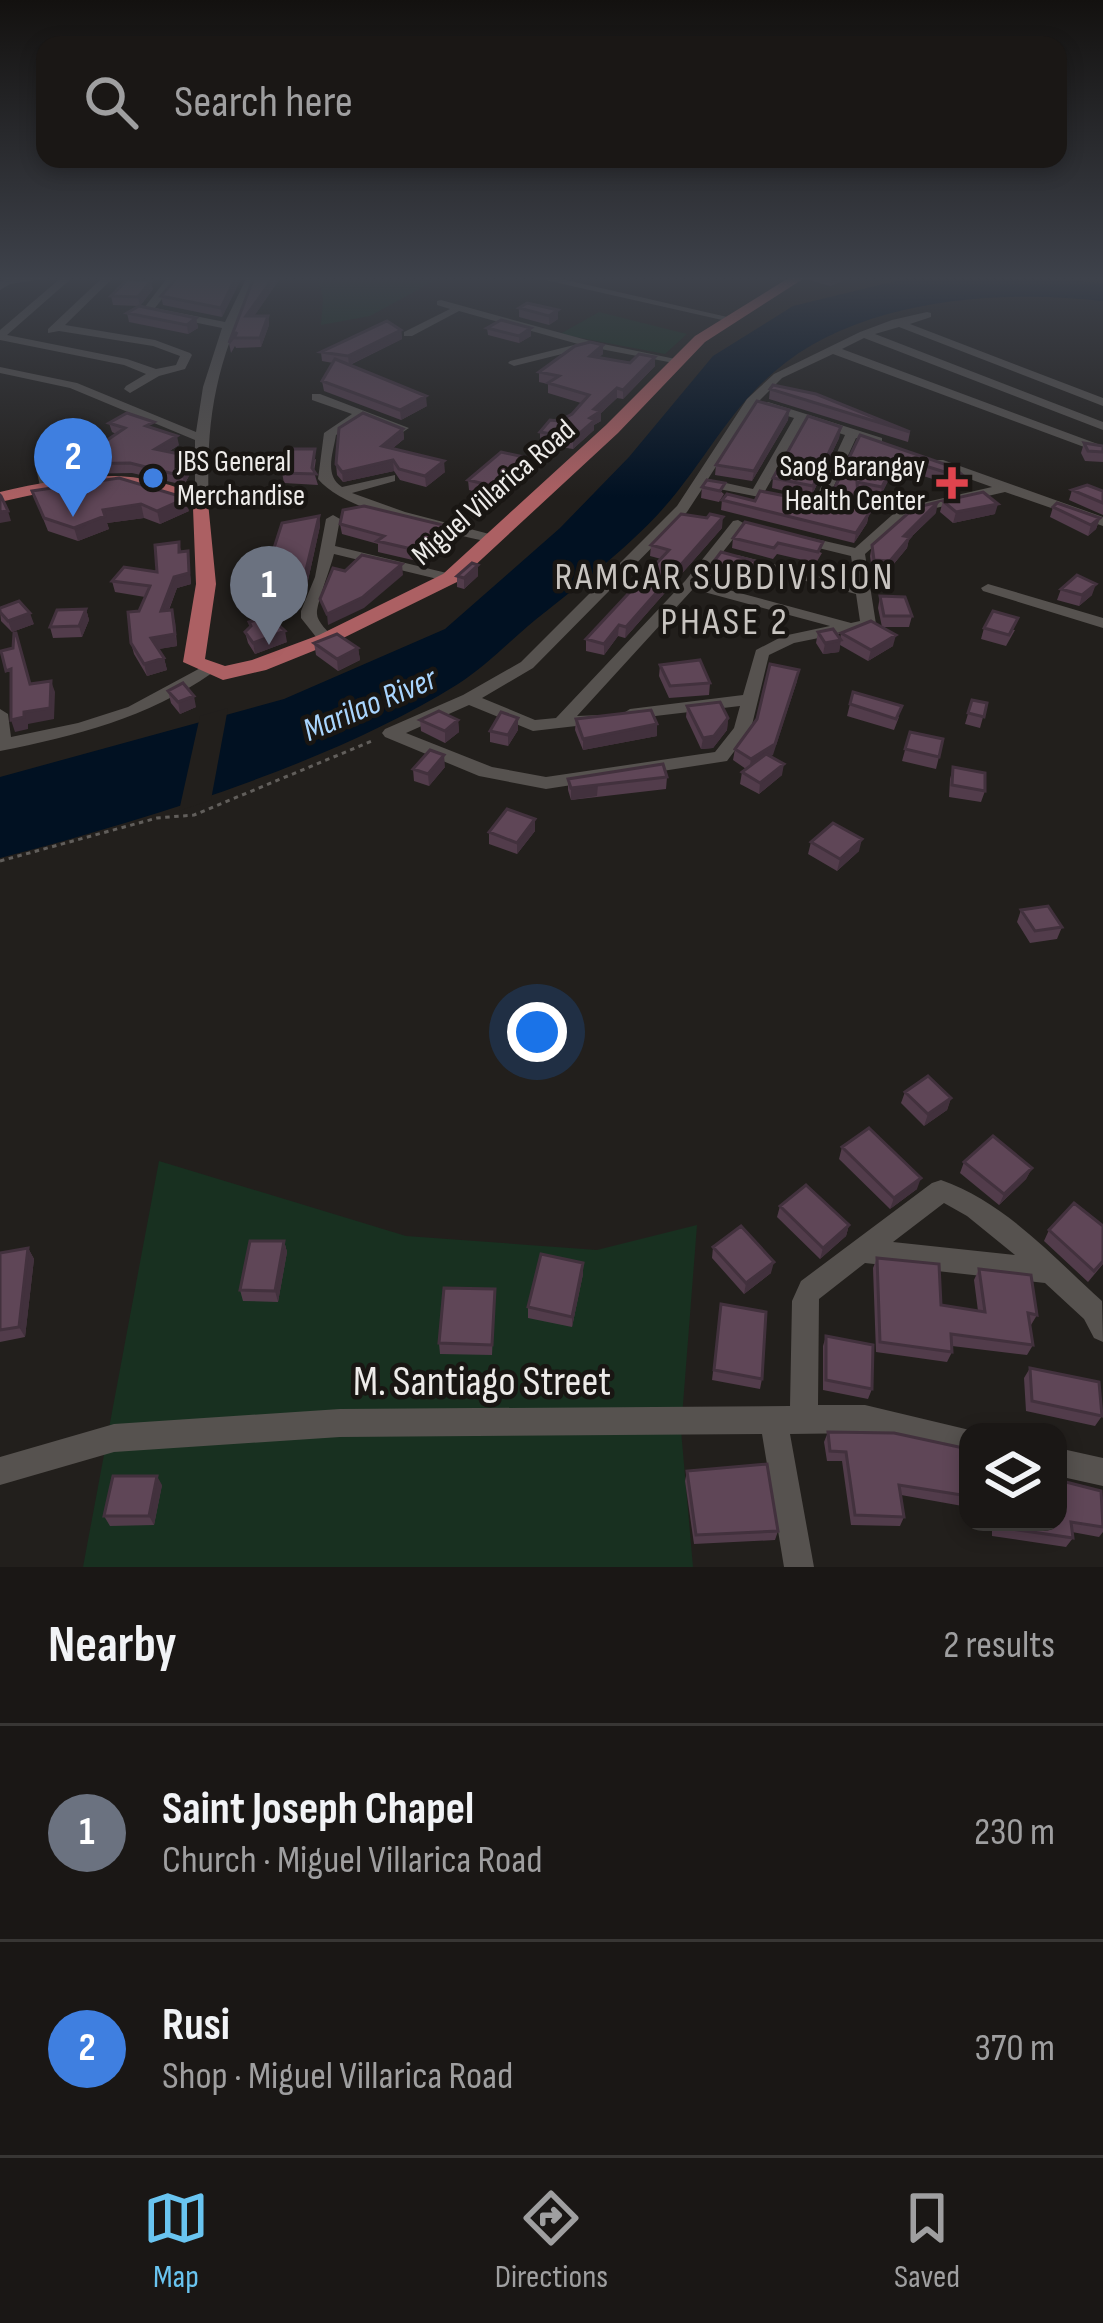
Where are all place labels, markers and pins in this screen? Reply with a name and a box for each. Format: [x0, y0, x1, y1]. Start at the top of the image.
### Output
pin: 2 [34, 418, 112, 517]
place label: JBS General Merchandise [176, 444, 305, 514]
place label: Saog Barangay Health Center [780, 449, 925, 519]
marker: JBS General Merchandise [140, 465, 166, 491]
marker: Saog Barangay Health Center [936, 467, 968, 499]
pin: 1 [230, 546, 308, 645]

